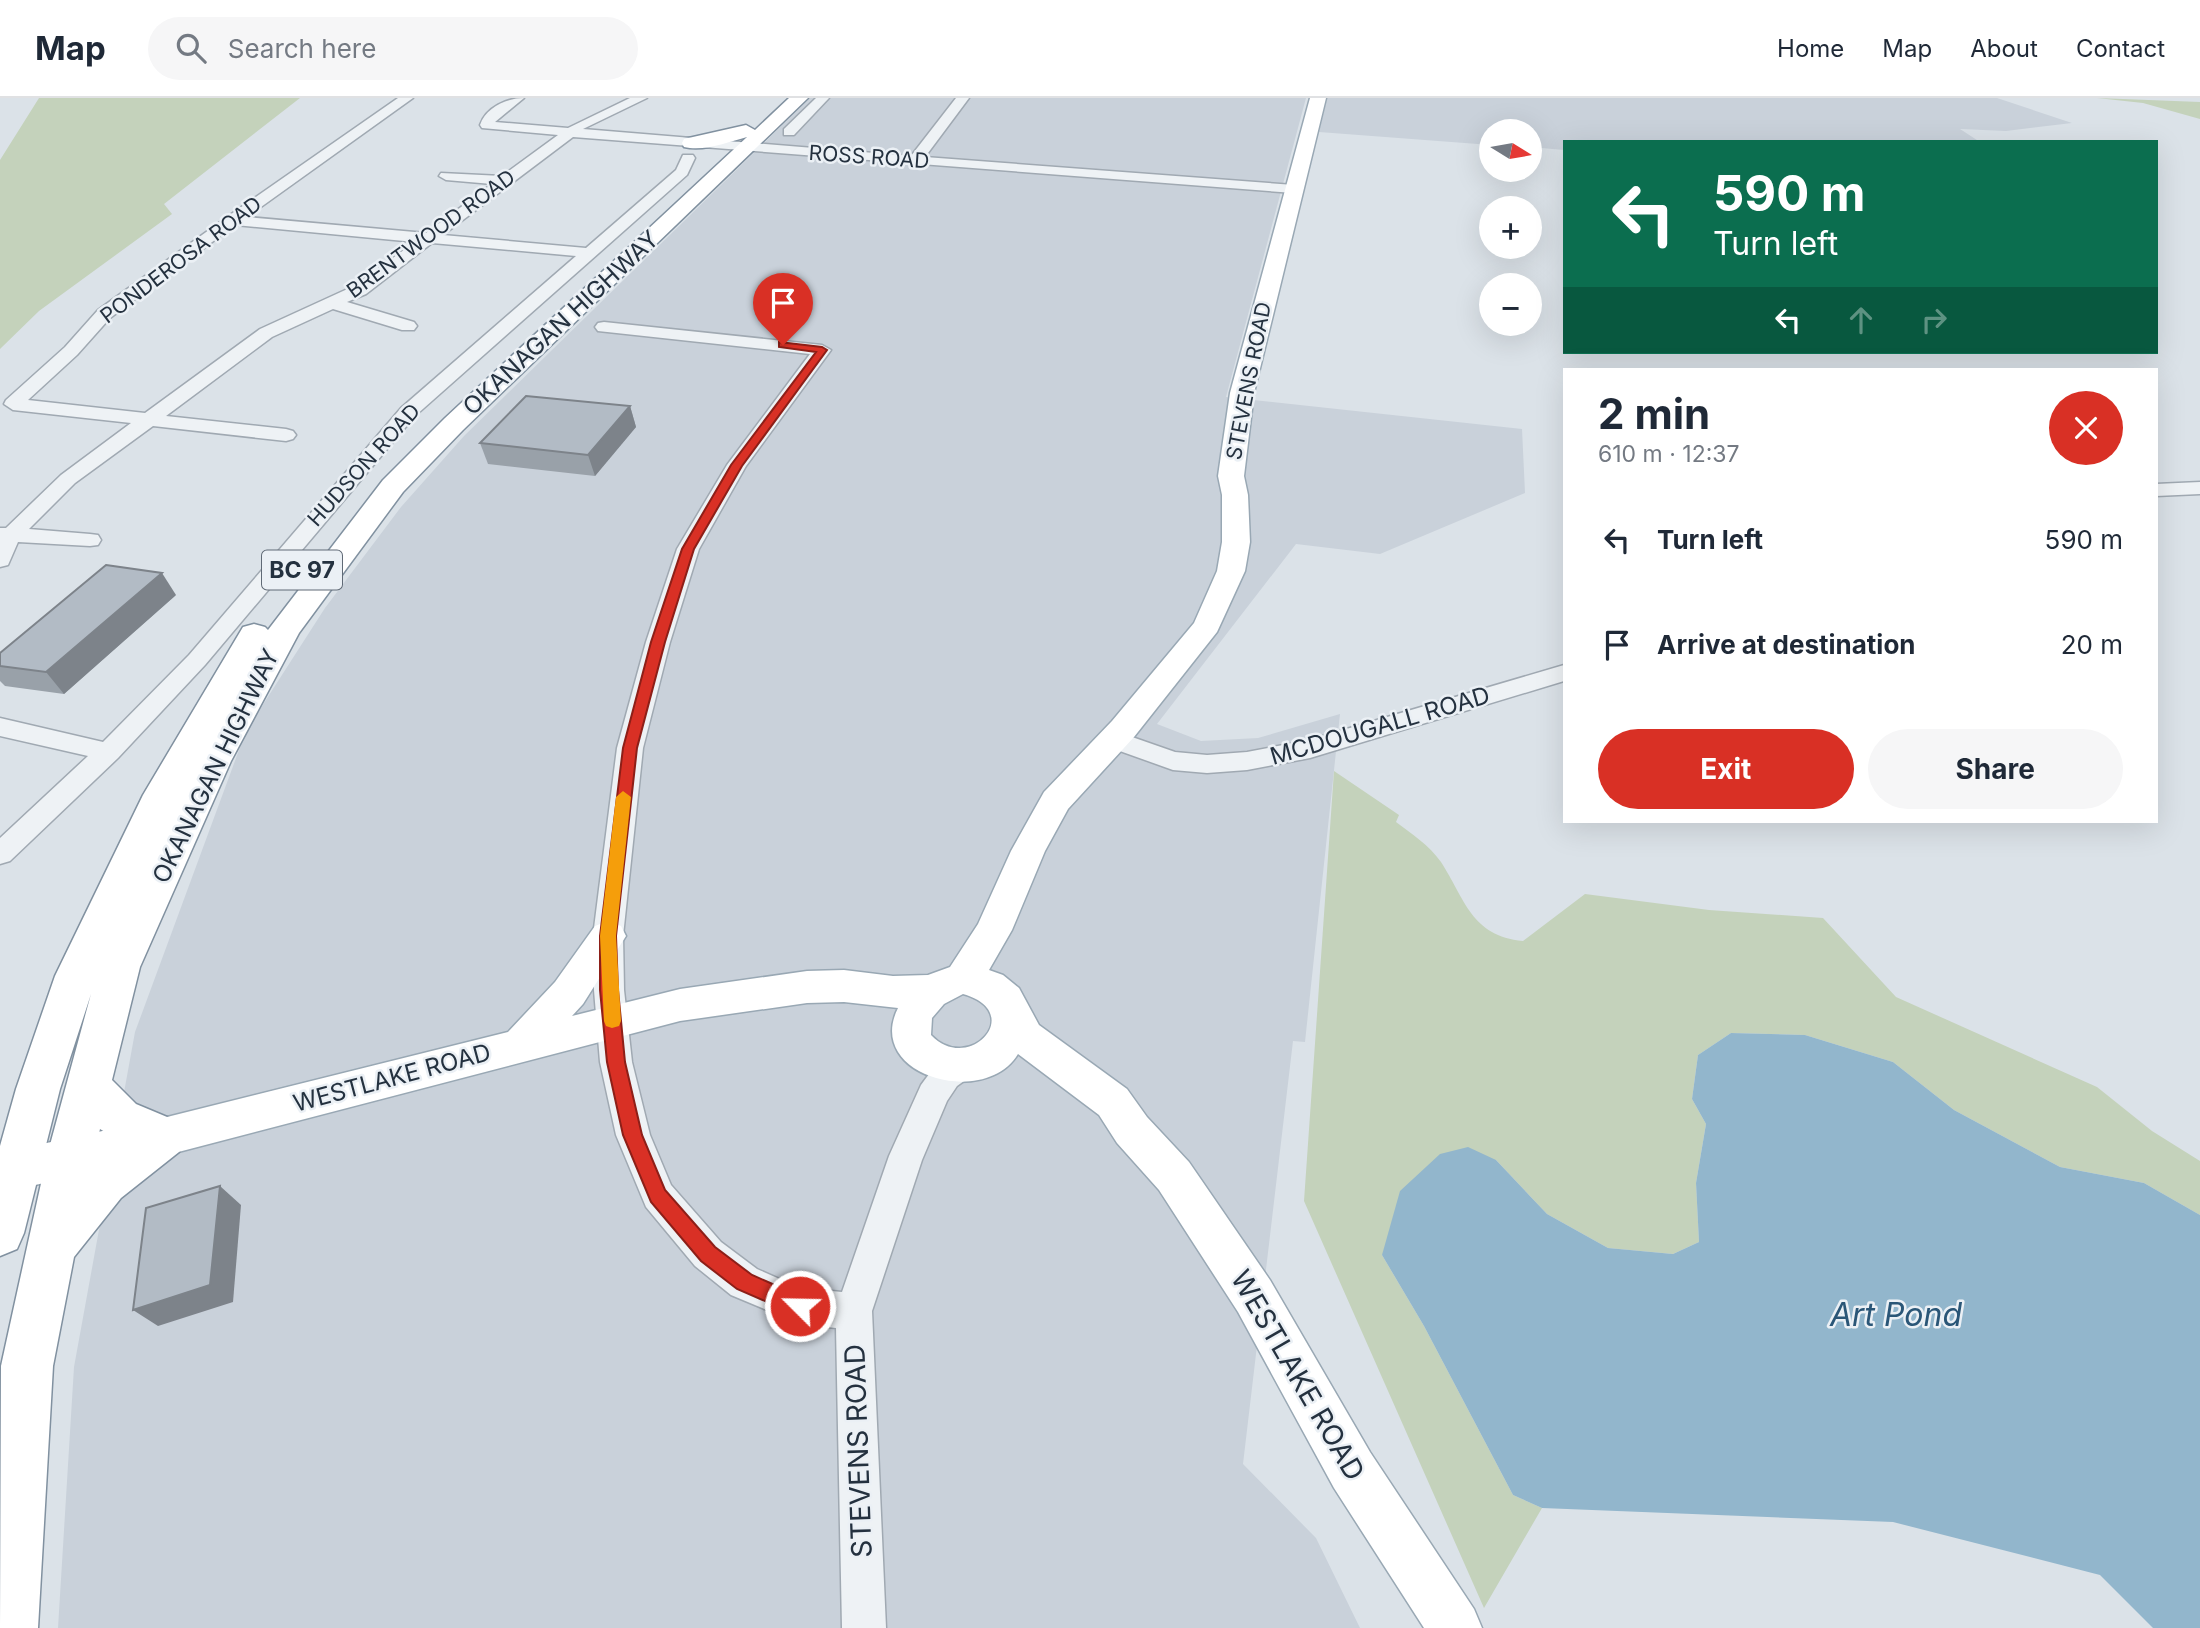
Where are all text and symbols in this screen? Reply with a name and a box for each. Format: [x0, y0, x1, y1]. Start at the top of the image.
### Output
search box [148, 17, 638, 80]
text: Map [35, 28, 106, 68]
icon: search [172, 29, 210, 67]
text: Search here [228, 33, 376, 64]
text: Home [1777, 34, 1844, 63]
text: Map [1882, 34, 1932, 63]
text: About [1970, 34, 2038, 63]
text: Contact [2076, 34, 2165, 63]
north arrow [1479, 119, 1542, 182]
map controls [1479, 119, 1542, 336]
street label: ROSS ROAD [808, 140, 930, 173]
street label: BRENTWOOD ROAD [342, 164, 520, 303]
text: 590 m [1713, 164, 1866, 223]
icon: left [1598, 168, 1689, 259]
street label: PONDEROSA ROAD [95, 191, 266, 328]
button: + [1479, 196, 1542, 259]
street label: OKANAGAN HIGHWAY [457, 224, 665, 421]
text: Turn left [1713, 224, 1838, 263]
pin [753, 273, 813, 345]
button: − [1479, 273, 1542, 336]
icon: arrive [764, 284, 802, 322]
street label: STEVENS ROAD [1221, 300, 1276, 462]
icon: left [1769, 301, 1807, 339]
icon: ahead [1842, 301, 1880, 339]
icon: right [1915, 301, 1953, 339]
text: 2 min [1598, 388, 1710, 439]
button: close [2049, 391, 2123, 465]
street label: HUDSON ROAD [302, 398, 425, 531]
text: 610 m · 12:37 [1598, 440, 1740, 468]
icon: left [1598, 521, 1636, 559]
text: Turn left [1657, 524, 1763, 555]
text: 590 m [2045, 524, 2123, 555]
road number: BC 97 [262, 550, 342, 590]
icon: arrive [1598, 626, 1636, 664]
text: Arrive at destination [1657, 629, 1916, 660]
text: 20 m [2061, 629, 2123, 660]
street label: OKANAGAN HIGHWAY [146, 644, 285, 888]
street label: MCDOUGALL ROAD [1267, 680, 1493, 771]
button: Exit [1598, 729, 1854, 809]
button: Share [1868, 729, 2123, 809]
street label: WESTLAKE ROAD [290, 1037, 494, 1118]
street label: WESTLAKE ROAD [1224, 1264, 1372, 1486]
position arrow [763, 1269, 837, 1343]
water label: Art Pond [1829, 1295, 1962, 1334]
street label: STEVENS ROAD [837, 1343, 879, 1559]

